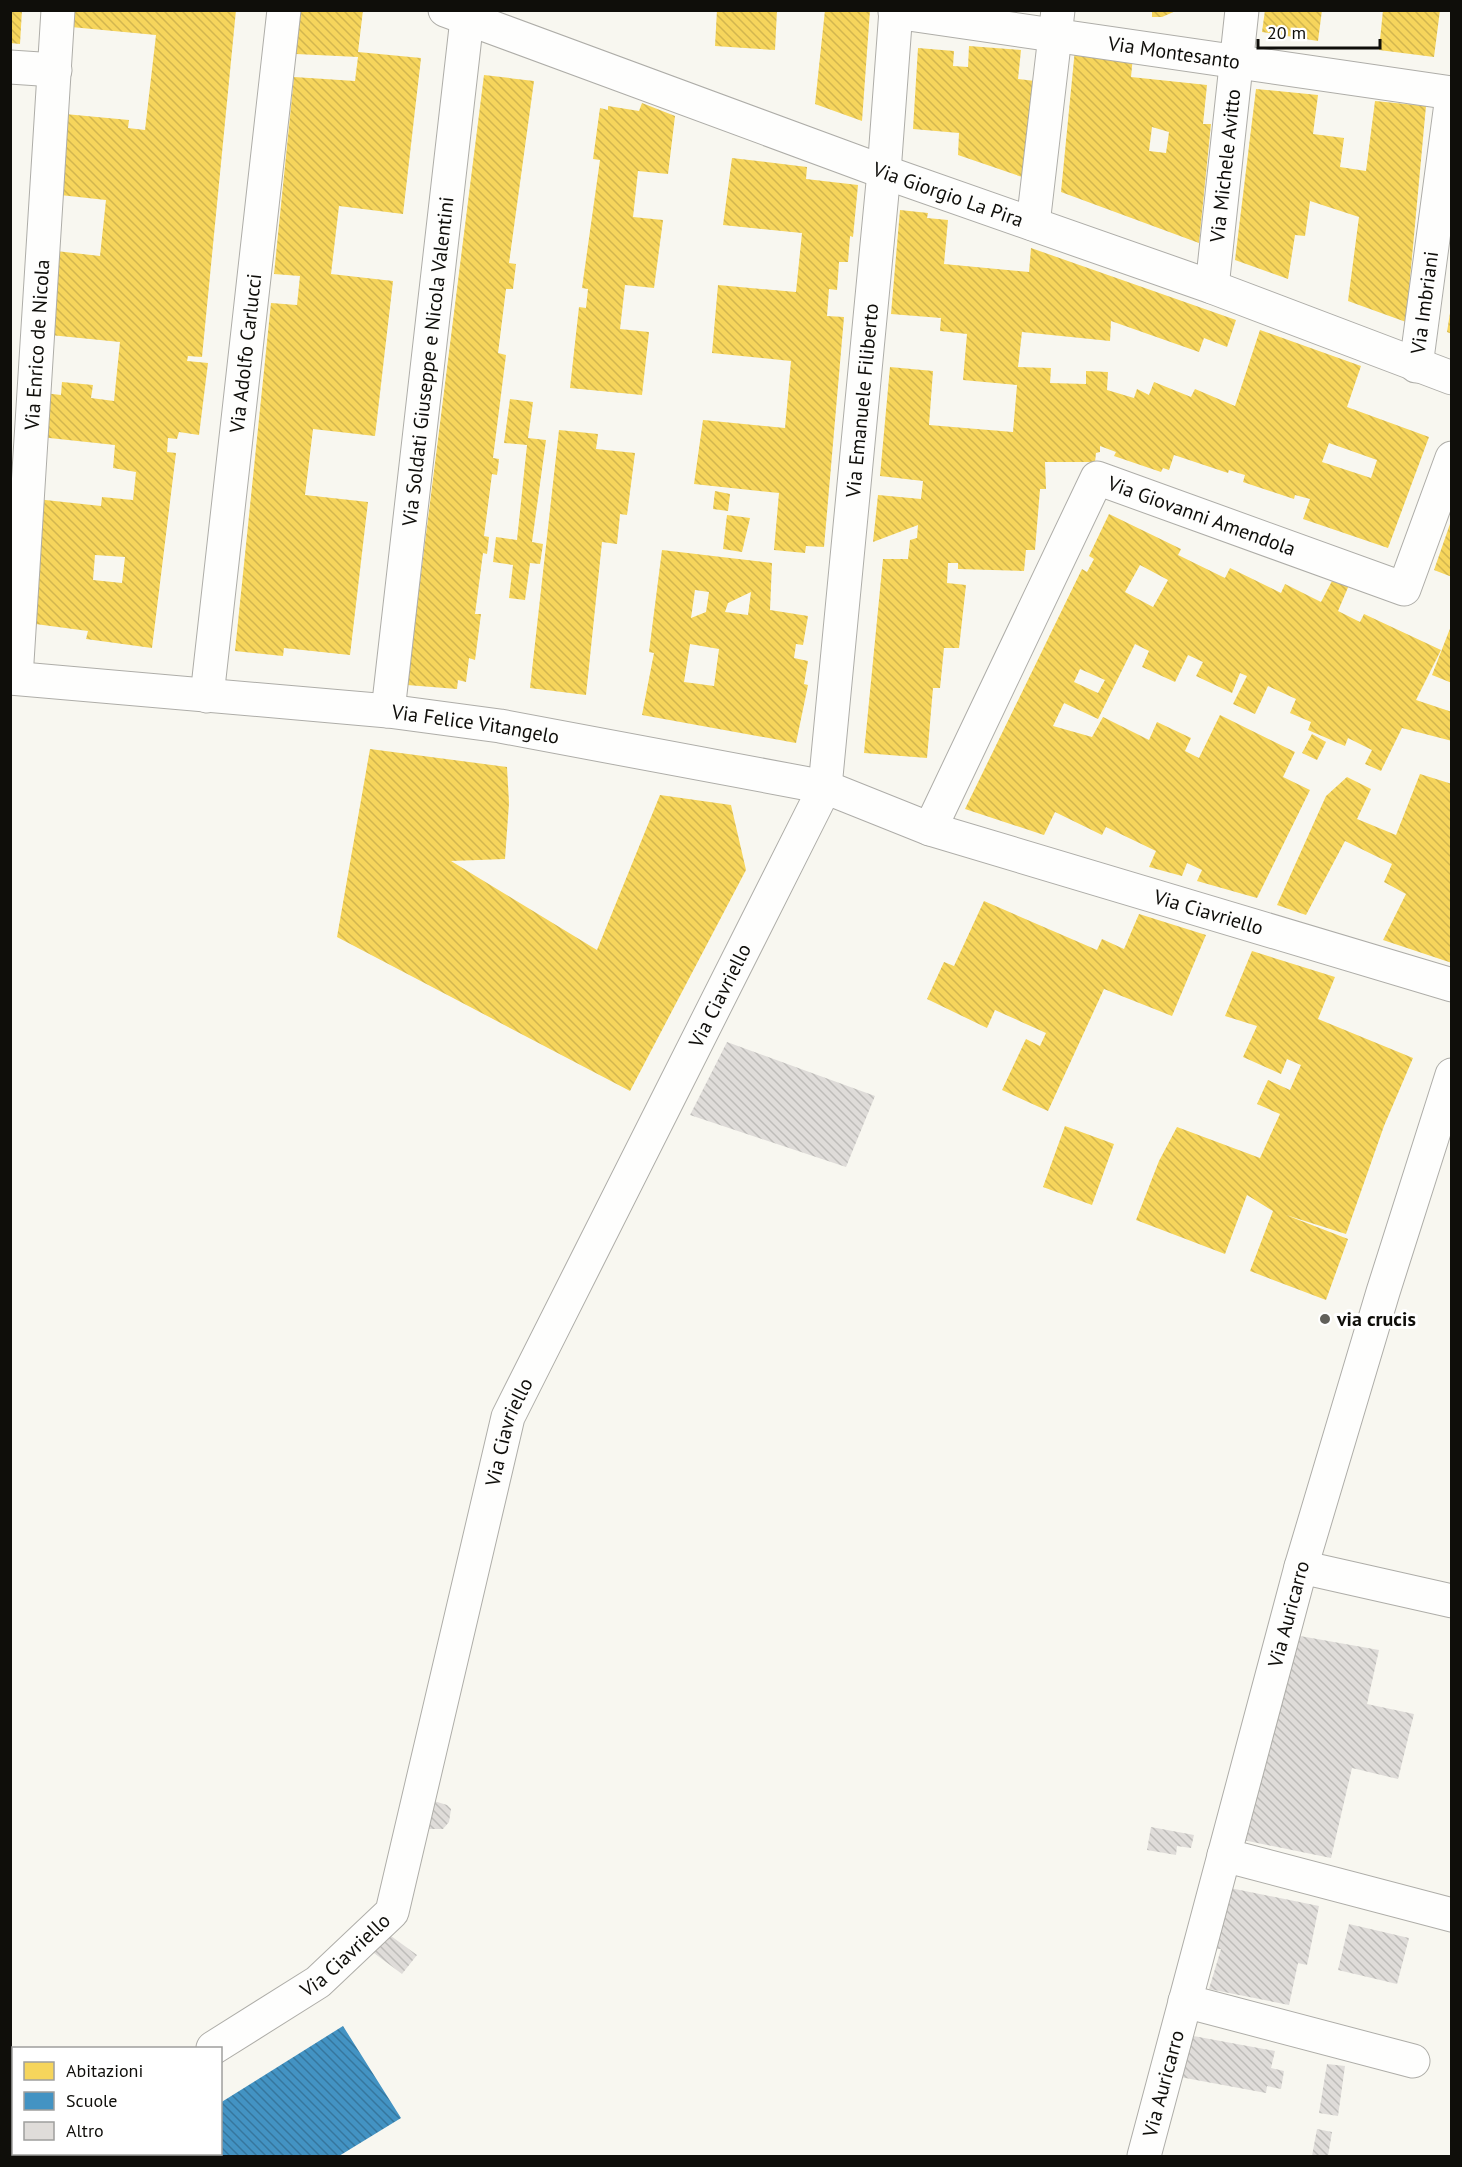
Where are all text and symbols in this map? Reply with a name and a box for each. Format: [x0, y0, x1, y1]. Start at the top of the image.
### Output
scale bar [1258, 12, 1380, 50]
text: 20 m [1267, 21, 1306, 44]
street label: Via Montesanto [1105, 30, 1242, 75]
street label: Via Michele Avitto [1204, 88, 1246, 245]
street label: Via Giorgio La Pira [868, 156, 1027, 233]
street label: Via Soldati Giuseppe e Nicola Valentini [396, 195, 460, 528]
street label: Via Imbriani [1405, 250, 1444, 356]
street label: Via Enrico de Nicola [19, 259, 55, 432]
street label: Via Adolfo Carlucci [224, 272, 267, 435]
street label: Via Emanuele Filiberto [840, 302, 884, 500]
street label: Via Giovanni Amendola [1103, 470, 1299, 562]
street label: Via Felice Vitangelo [389, 699, 561, 750]
street label: Via Ciavriello [1150, 883, 1267, 941]
street label: Via Ciavriello [683, 939, 757, 1053]
place label: via crucis [1336, 1306, 1416, 1332]
marker: via crucis [1318, 1312, 1332, 1326]
street label: Via Ciavriello [479, 1373, 539, 1490]
street label: Via Auricarro [1262, 1557, 1315, 1671]
street label: Via Ciavriello [294, 1908, 396, 2003]
street label: Via Auricarro [1136, 2027, 1190, 2141]
legend [12, 2047, 222, 2155]
text: Abitazioni [66, 2059, 143, 2082]
text: Scuole [66, 2089, 117, 2112]
text: Altro [66, 2119, 104, 2142]

